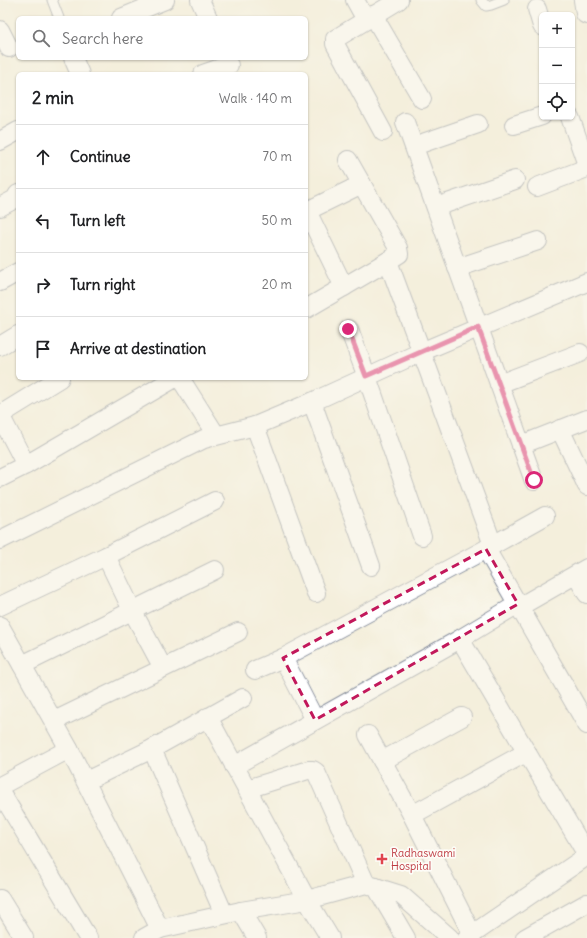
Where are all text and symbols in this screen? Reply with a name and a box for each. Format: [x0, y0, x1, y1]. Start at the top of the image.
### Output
map controls [539, 12, 575, 120]
button: + [539, 12, 575, 48]
search box [16, 16, 308, 60]
icon: search [30, 27, 52, 49]
text: Search here [62, 29, 143, 48]
button: − [539, 48, 575, 84]
button: locate [539, 84, 575, 120]
text: 2 min [32, 87, 74, 109]
text: Walk · 140 m [219, 90, 292, 107]
icon: ahead [32, 146, 54, 168]
text: Continue [70, 147, 131, 166]
text: 70 m [263, 148, 292, 165]
icon: left [32, 210, 54, 232]
text: Turn left [70, 211, 125, 230]
text: 50 m [261, 212, 292, 229]
icon: right [32, 274, 54, 296]
text: Turn right [70, 275, 135, 294]
text: 20 m [262, 276, 292, 293]
route end [339, 320, 357, 338]
icon: arrive [32, 338, 54, 360]
text: Arrive at destination [70, 339, 206, 358]
route start [525, 471, 543, 489]
place label: Radhaswami Hospital [391, 846, 455, 873]
marker: Radhaswami Hospital [376, 853, 388, 865]

